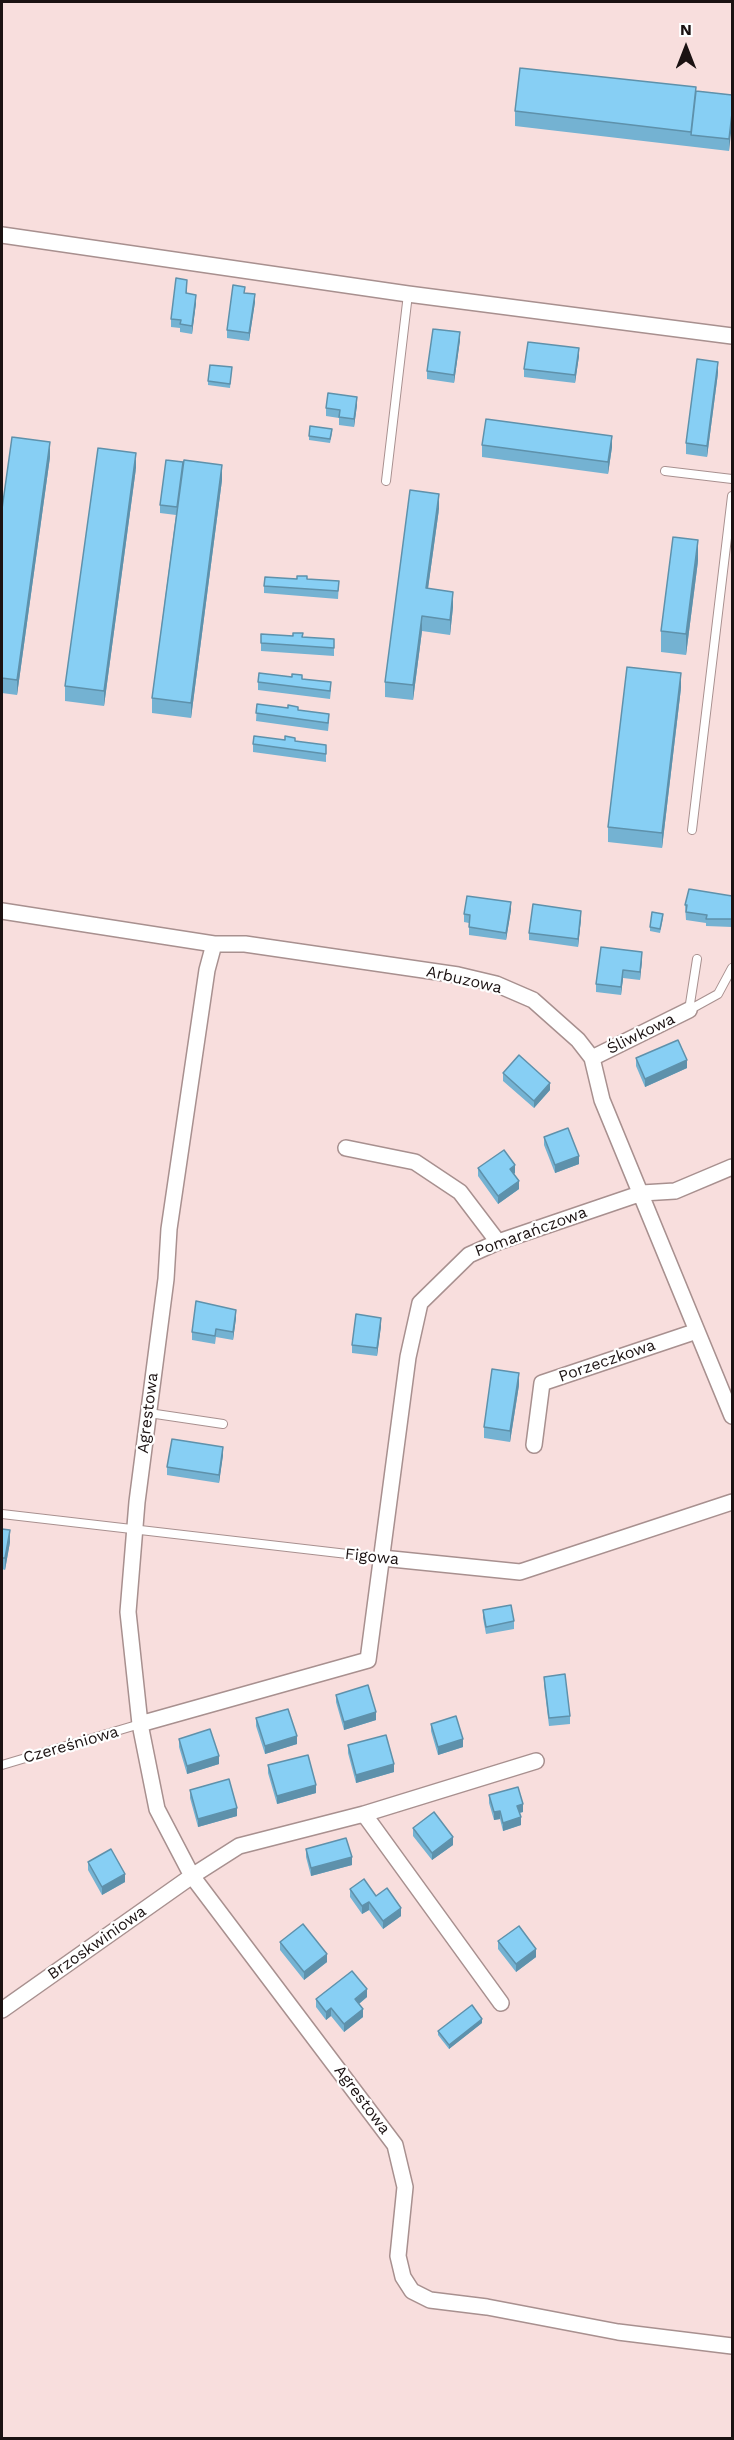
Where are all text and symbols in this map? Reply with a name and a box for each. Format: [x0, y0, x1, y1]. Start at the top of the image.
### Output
north arrow [656, 18, 716, 78]
text: N [680, 20, 692, 39]
street label: Arbuzowa [424, 962, 504, 998]
street label: Śliwkowa [604, 1009, 678, 1059]
street label: Pomarańczowa [472, 1203, 590, 1261]
street label: Porzeczkowa [556, 1335, 658, 1387]
street label: Agrestowa [134, 1371, 162, 1455]
street label: Figowa [344, 1545, 400, 1569]
street label: Czereśniowa [21, 1722, 121, 1768]
street label: Brzoskwiniowa [44, 1902, 150, 1984]
street label: Agrestowa [330, 2062, 394, 2138]

